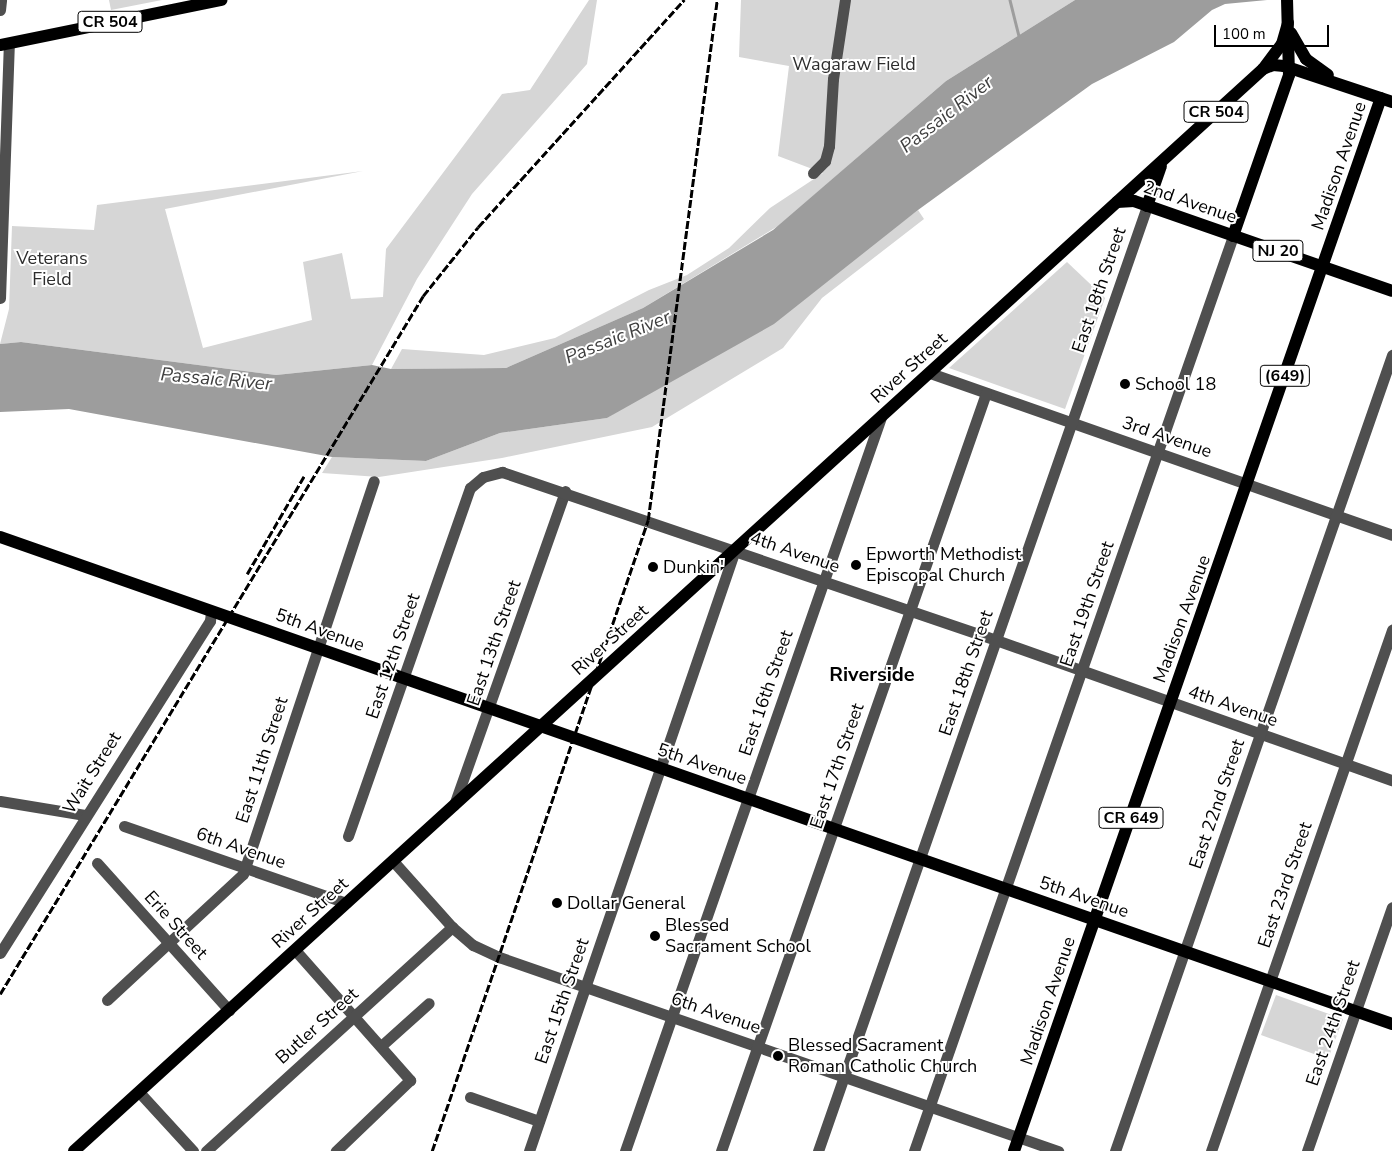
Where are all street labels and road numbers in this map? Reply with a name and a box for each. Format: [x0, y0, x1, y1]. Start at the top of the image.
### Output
road number: CR 504 [78, 8, 142, 36]
road number: CR 504 [1184, 98, 1248, 125]
street label: Madison Avenue [1307, 99, 1371, 233]
street label: 2nd Avenue [1140, 176, 1240, 228]
street label: East 18th Street [1067, 224, 1131, 356]
road number: NJ 20 [1252, 238, 1304, 264]
street label: River Street [866, 328, 952, 408]
road number: (649) [1259, 362, 1311, 390]
street label: 3rd Avenue [1119, 412, 1215, 462]
street label: 4th Avenue [747, 527, 843, 577]
street label: East 19th Street [1055, 538, 1119, 670]
street label: Madison Avenue [1149, 552, 1215, 686]
street label: East 13th Street [462, 577, 526, 709]
street label: East 12th Street [361, 590, 425, 722]
street label: River Street [567, 600, 653, 680]
street label: 5th Avenue [273, 604, 367, 656]
street label: East 18th Street [934, 607, 998, 739]
street label: East 16th Street [734, 627, 798, 759]
street label: 4th Avenue [1185, 681, 1281, 731]
street label: East 11th Street [231, 694, 293, 826]
street label: East 17th Street [805, 700, 869, 832]
street label: Wait Street [58, 728, 126, 818]
street label: East 22nd Street [1185, 736, 1249, 872]
street label: 5th Avenue [654, 739, 750, 789]
road number: CR 649 [1098, 804, 1164, 831]
street label: East 23rd Street [1253, 819, 1317, 951]
street label: 6th Avenue [193, 823, 289, 873]
street label: 5th Avenue [1036, 872, 1132, 922]
street label: River Street [267, 873, 353, 953]
street label: Erie Street [140, 886, 212, 964]
street label: Madison Avenue [1016, 934, 1080, 1068]
street label: East 15th Street [530, 935, 594, 1067]
street label: East 24th Street [1301, 957, 1365, 1089]
street label: Butler Street [271, 983, 363, 1069]
street label: 6th Avenue [668, 988, 764, 1038]

